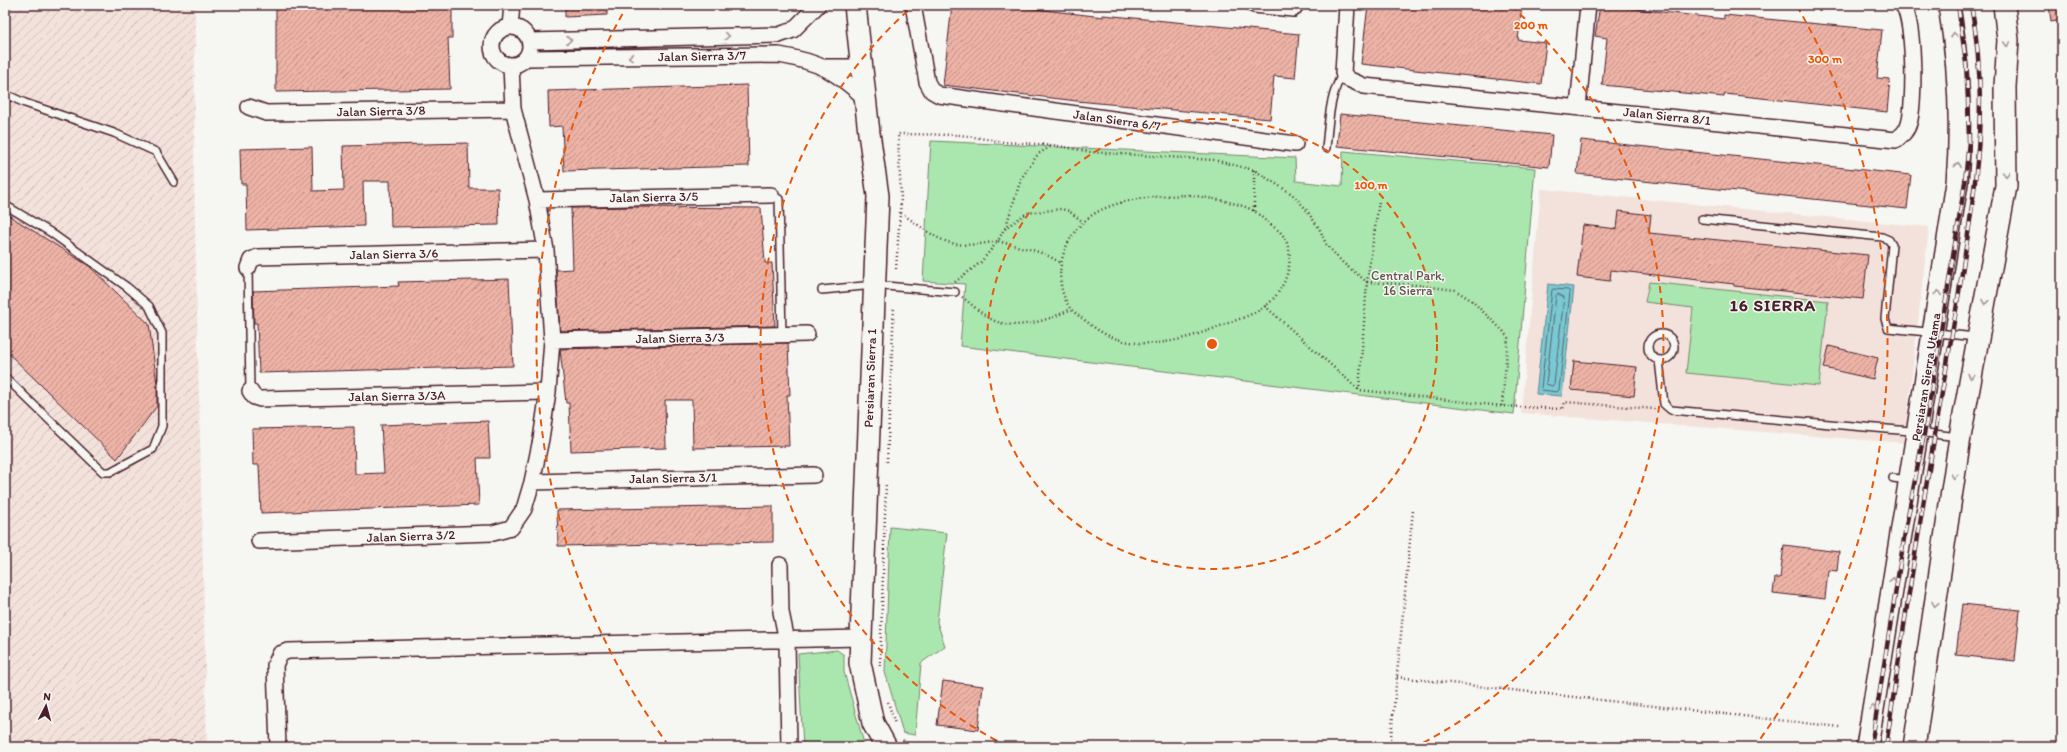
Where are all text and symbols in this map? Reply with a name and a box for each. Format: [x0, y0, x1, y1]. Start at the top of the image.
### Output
text: 200 m [1514, 18, 1549, 32]
one-way arrow [724, 32, 730, 41]
one-way arrow [1949, 32, 1958, 38]
one-way arrow [566, 36, 572, 44]
one-way arrow [2003, 41, 2012, 47]
street label: Jalan Sierra 3/7 [658, 48, 747, 64]
text: 300 m [1808, 52, 1843, 66]
one-way arrow [628, 53, 634, 61]
street label: Jalan Sierra 3/8 [336, 103, 426, 119]
street label: Jalan Sierra 8/1 [1623, 104, 1711, 128]
street label: Jalan Sierra 6/7 [1072, 106, 1162, 134]
one-way arrow [1954, 162, 1963, 168]
one-way arrow [2001, 171, 2010, 177]
text: 100 m [1354, 178, 1388, 192]
street label: Jalan Sierra 3/5 [610, 189, 699, 205]
street label: Jalan Sierra 3/6 [350, 246, 439, 262]
park label: Central Park, 16 Sierra [1371, 268, 1445, 298]
one-way arrow [1934, 290, 1942, 296]
district label: 16 SIERRA [1730, 295, 1816, 315]
one-way arrow [1981, 299, 1990, 305]
street label: Persiaran Sierra Utama [1908, 311, 1944, 442]
street label: Persiaran Sierra 1 [861, 328, 879, 428]
street label: Jalan Sierra 3/3 [635, 330, 725, 346]
centre of rings [1205, 337, 1219, 351]
one-way arrow [1968, 373, 1976, 379]
street label: Jalan Sierra 3/3A [348, 388, 446, 404]
street label: Jalan Sierra 3/1 [629, 470, 717, 486]
one-way arrow [1950, 473, 1959, 479]
street label: Jalan Sierra 3/2 [366, 527, 456, 545]
one-way arrow [1889, 577, 1897, 583]
one-way arrow [1931, 601, 1939, 607]
north arrow [26, 686, 66, 726]
text: N [43, 690, 51, 703]
one-way arrow [1868, 705, 1877, 712]

